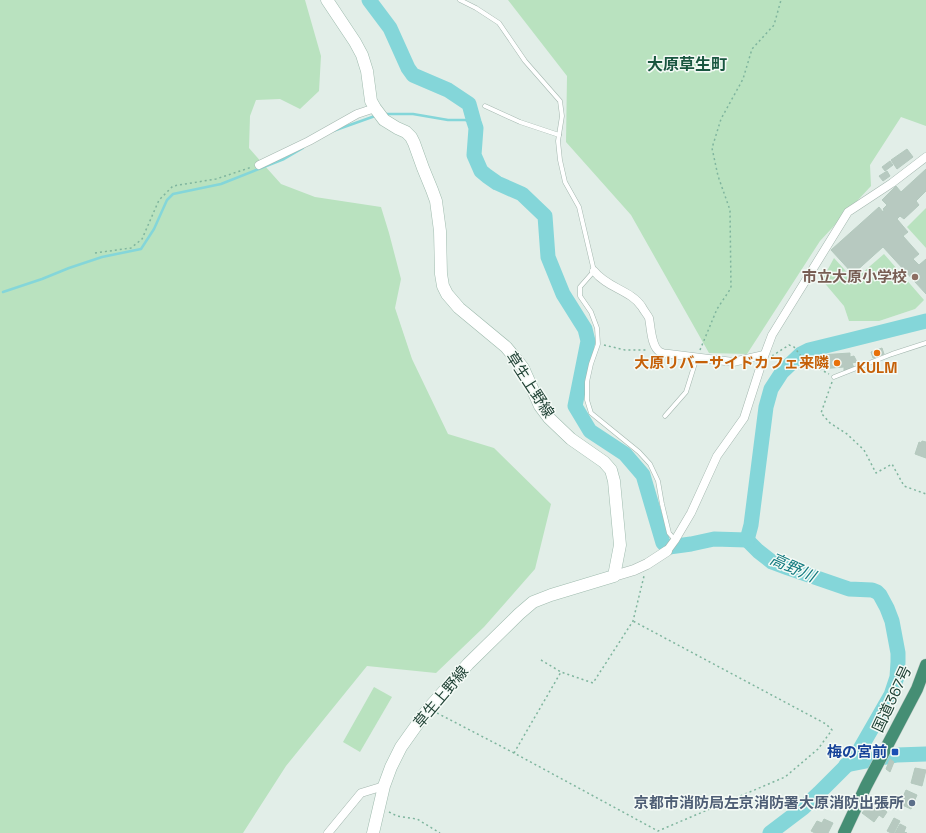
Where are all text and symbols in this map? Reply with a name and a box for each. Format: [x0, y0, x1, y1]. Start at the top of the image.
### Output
district label: 大原草生町 [647, 54, 727, 75]
place label: 市立大原小学校 [802, 267, 907, 286]
marker: 市立大原小学校 [910, 272, 920, 282]
street label: 草生上野線 [502, 348, 559, 421]
marker: KULM [872, 348, 882, 358]
place label: 大原リバーサイドカフェ来隣 [634, 353, 829, 372]
marker: 大原リバーサイドカフェ来隣 [832, 358, 842, 368]
place label: KULM [857, 358, 897, 377]
water label: 高野川 [767, 548, 821, 588]
street label: 草生上野線 [409, 662, 472, 732]
street label: 国道367号 [868, 662, 915, 735]
place label: 梅の宮前 [827, 742, 887, 761]
marker: 梅の宮前 [890, 747, 900, 757]
place label: 京都市消防局左京消防署大原消防出張所 [634, 793, 904, 812]
marker: 京都市消防局左京消防署大原消防出張所 [907, 798, 917, 808]

